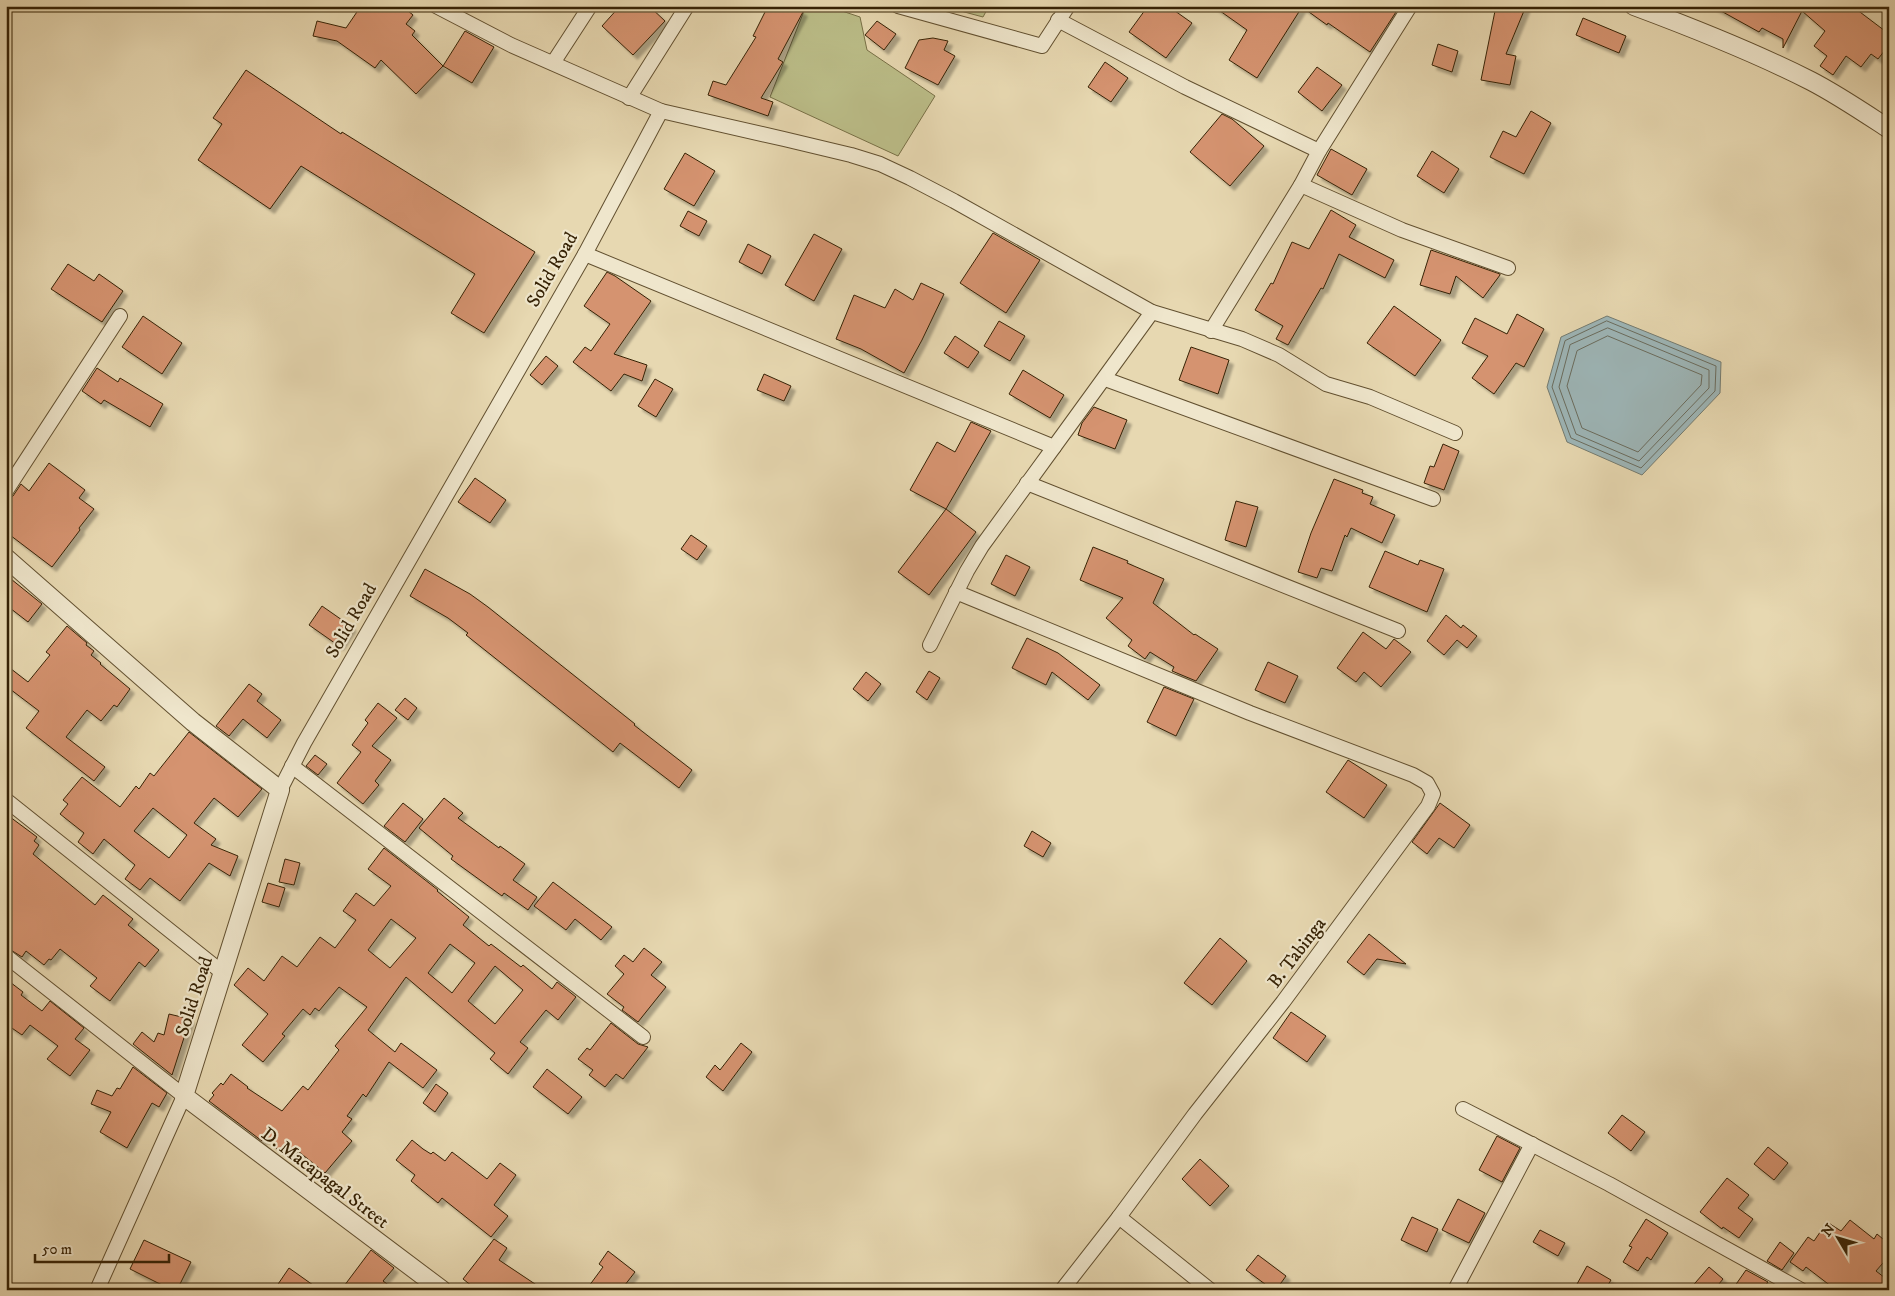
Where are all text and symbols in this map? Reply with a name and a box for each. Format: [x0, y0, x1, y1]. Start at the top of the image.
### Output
street label: Solid Road [522, 228, 583, 311]
street label: Solid Road [321, 579, 382, 662]
street label: B. Tabinga [1263, 913, 1331, 993]
street label: Solid Road [171, 953, 218, 1039]
street label: D. Macapagal Street [257, 1123, 393, 1234]
north arrow [1812, 1214, 1862, 1264]
text: N [1818, 1220, 1839, 1241]
scale bar [35, 1231, 169, 1263]
text: 50 m [42, 1240, 72, 1259]

